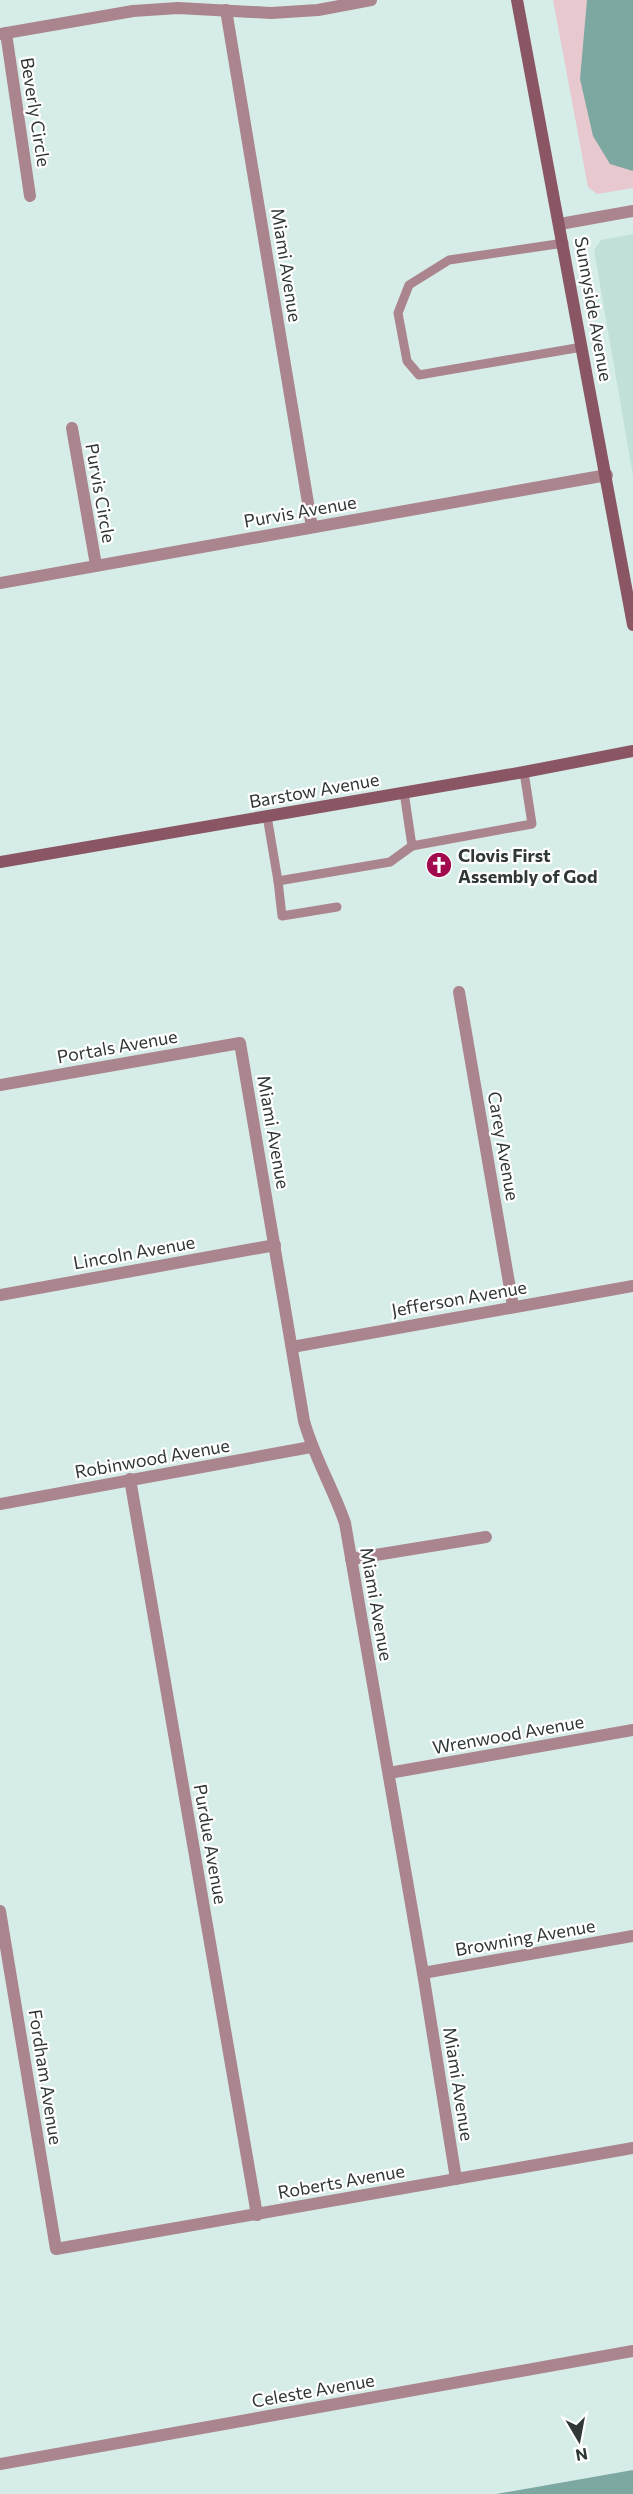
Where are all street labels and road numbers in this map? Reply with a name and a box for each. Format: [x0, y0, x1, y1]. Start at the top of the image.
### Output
street label: Beverly Circle [16, 56, 56, 168]
street label: Miami Avenue [267, 206, 307, 324]
street label: Sunnyside Avenue [570, 235, 618, 383]
street label: Purvis Circle [81, 441, 121, 545]
street label: Purvis Avenue [242, 490, 358, 532]
street label: Barstow Avenue [247, 768, 381, 812]
street label: Portals Avenue [55, 1025, 179, 1067]
street label: Miami Avenue [253, 1073, 295, 1191]
street label: Carey Avenue [484, 1090, 524, 1202]
street label: Lincoln Avenue [71, 1230, 197, 1274]
street label: Jefferson Avenue [390, 1275, 528, 1321]
street label: Robinwood Avenue [73, 1434, 231, 1482]
street label: Miami Avenue [356, 1545, 398, 1663]
street label: Wrenwood Avenue [431, 1710, 585, 1758]
street label: Purdue Avenue [190, 1782, 232, 1906]
street label: Browning Avenue [453, 1914, 597, 1960]
street label: Fordham Avenue [24, 2008, 68, 2146]
street label: Miami Avenue [439, 2025, 479, 2143]
street label: Roberts Avenue [276, 2159, 406, 2203]
street label: Celeste Avenue [250, 2368, 376, 2412]

